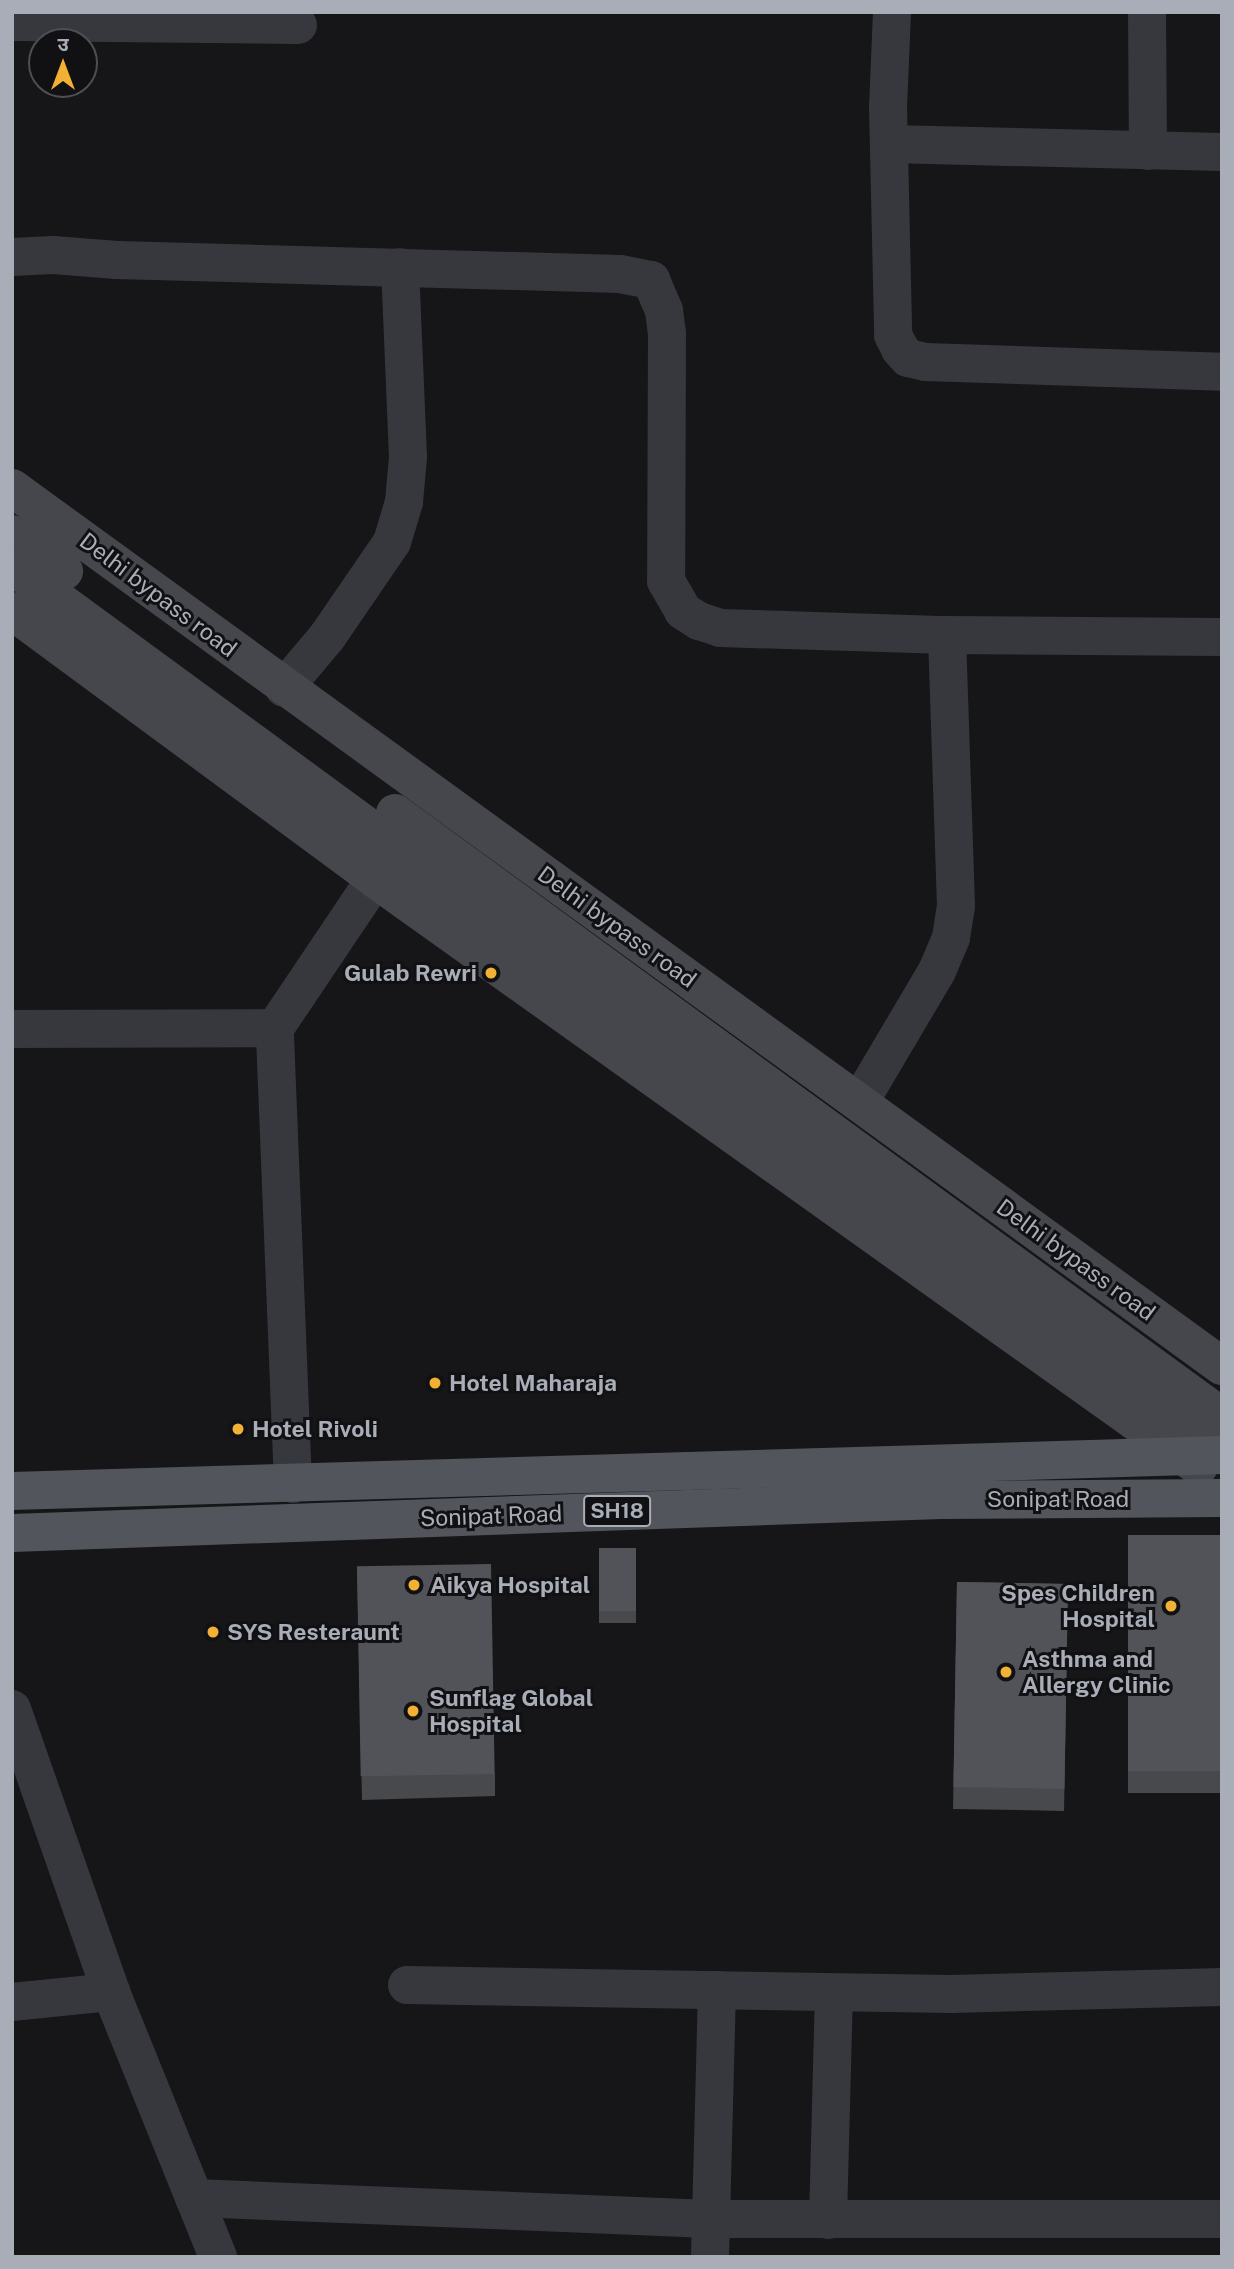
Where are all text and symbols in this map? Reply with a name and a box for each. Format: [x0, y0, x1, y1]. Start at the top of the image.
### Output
north arrow [28, 28, 98, 98]
text: उ [57, 33, 69, 55]
street label: Delhi bypass road [74, 527, 242, 663]
street label: Delhi bypass road [532, 860, 702, 994]
place label: Gulab Rewri [344, 959, 477, 987]
marker: Gulab Rewri [483, 965, 499, 981]
street label: Delhi bypass road [991, 1193, 1161, 1327]
place label: Hotel Maharaja [449, 1369, 617, 1397]
marker: Hotel Maharaja [427, 1375, 443, 1391]
place label: Hotel Rivoli [252, 1415, 378, 1443]
marker: Hotel Rivoli [230, 1421, 246, 1437]
street label: Sonipat Road [987, 1485, 1129, 1513]
road number: SH18 [582, 1494, 652, 1528]
street label: Sonipat Road [419, 1500, 563, 1532]
place label: Aikya Hospital [430, 1571, 590, 1599]
marker: Aikya Hospital [404, 1575, 424, 1595]
place label: Spes Children Hospital [1001, 1579, 1155, 1633]
marker: Spes Children Hospital [1161, 1596, 1181, 1616]
place label: SYS Resteraunt [227, 1618, 400, 1646]
marker: SYS Resteraunt [205, 1624, 221, 1640]
place label: Asthma and Allergy Clinic [1022, 1645, 1171, 1699]
marker: Asthma and Allergy Clinic [996, 1662, 1016, 1682]
place label: Sunflag Global Hospital [429, 1684, 593, 1738]
marker: Sunflag Global Hospital [403, 1701, 423, 1721]

